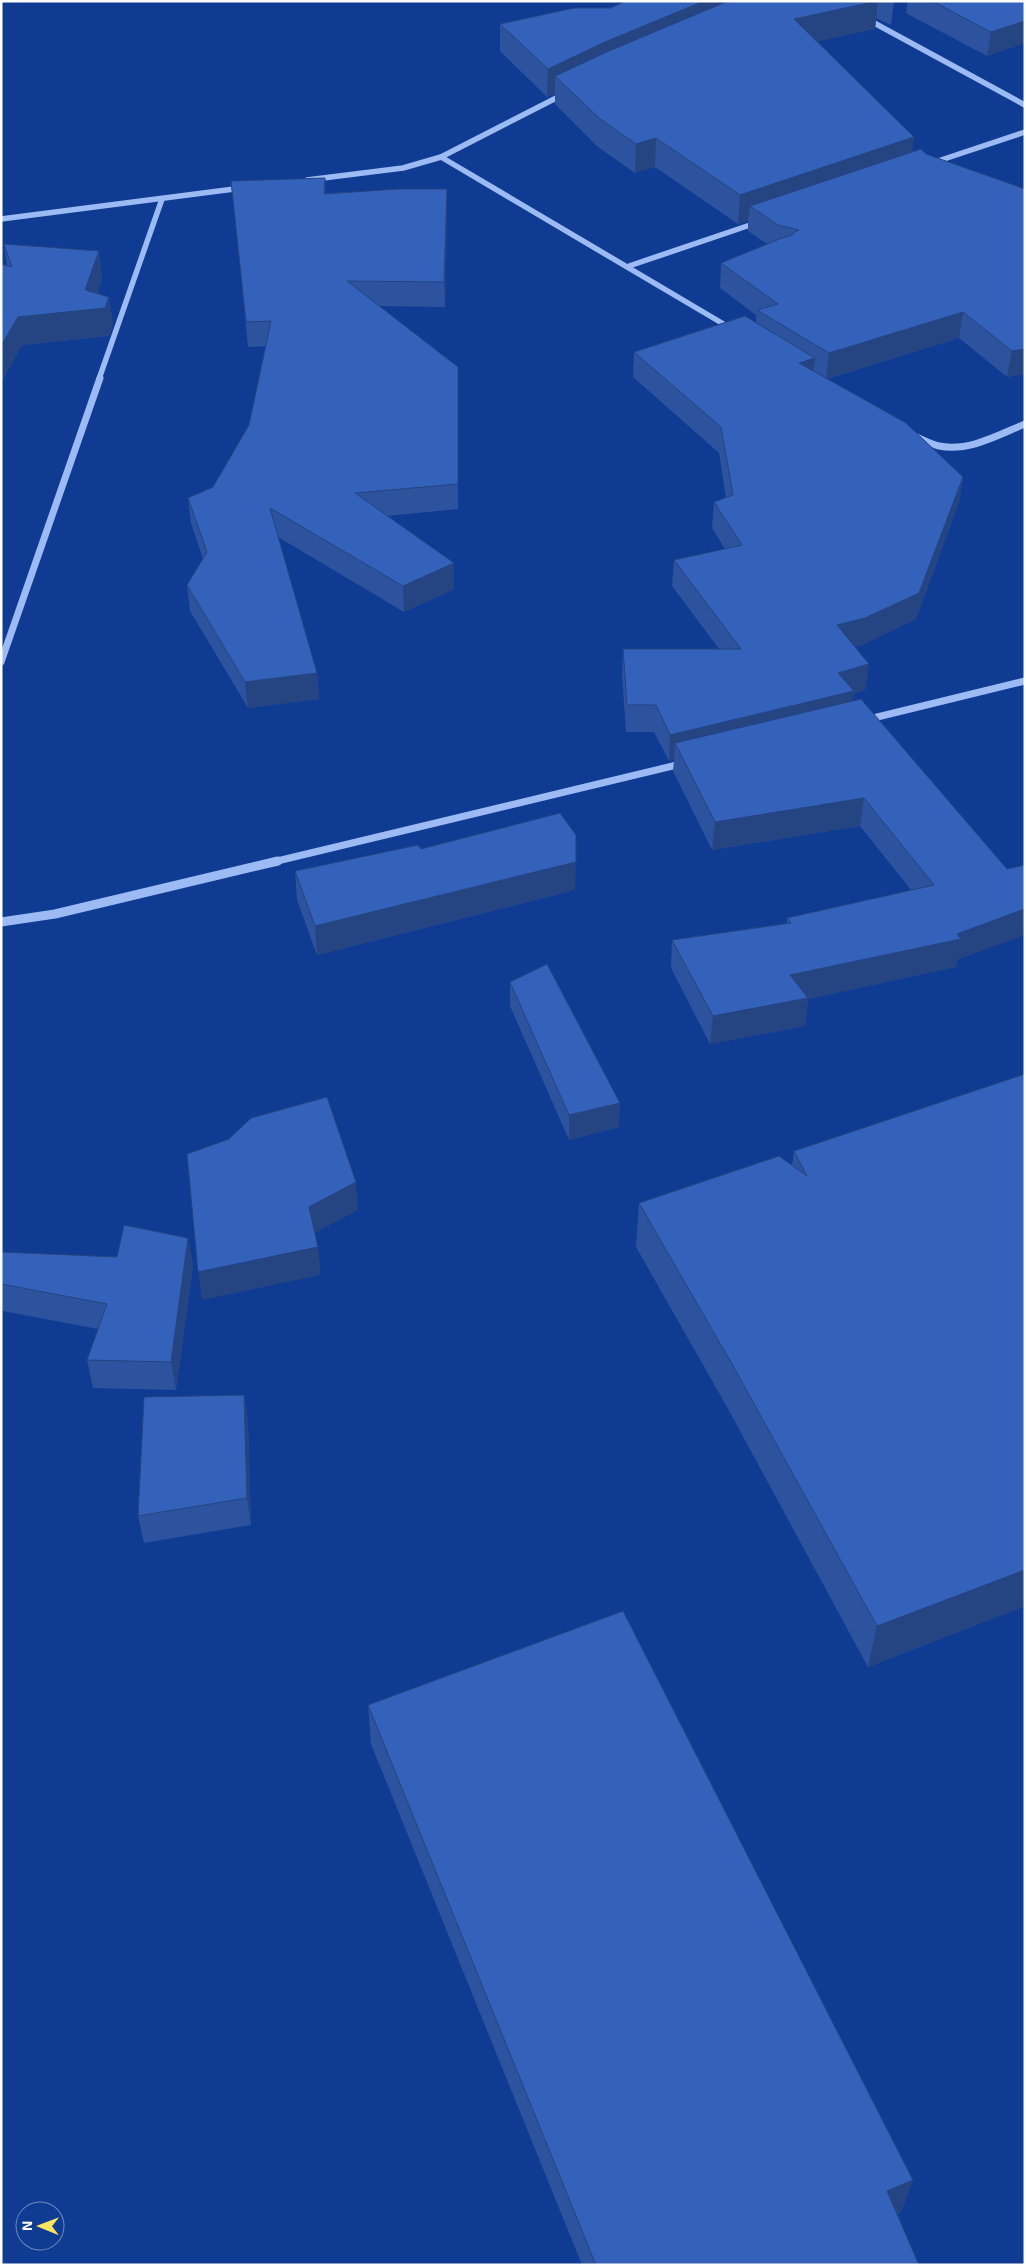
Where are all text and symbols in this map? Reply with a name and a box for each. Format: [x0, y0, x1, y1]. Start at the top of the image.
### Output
north arrow [15, 2201, 65, 2251]
text: N [18, 2221, 35, 2231]

